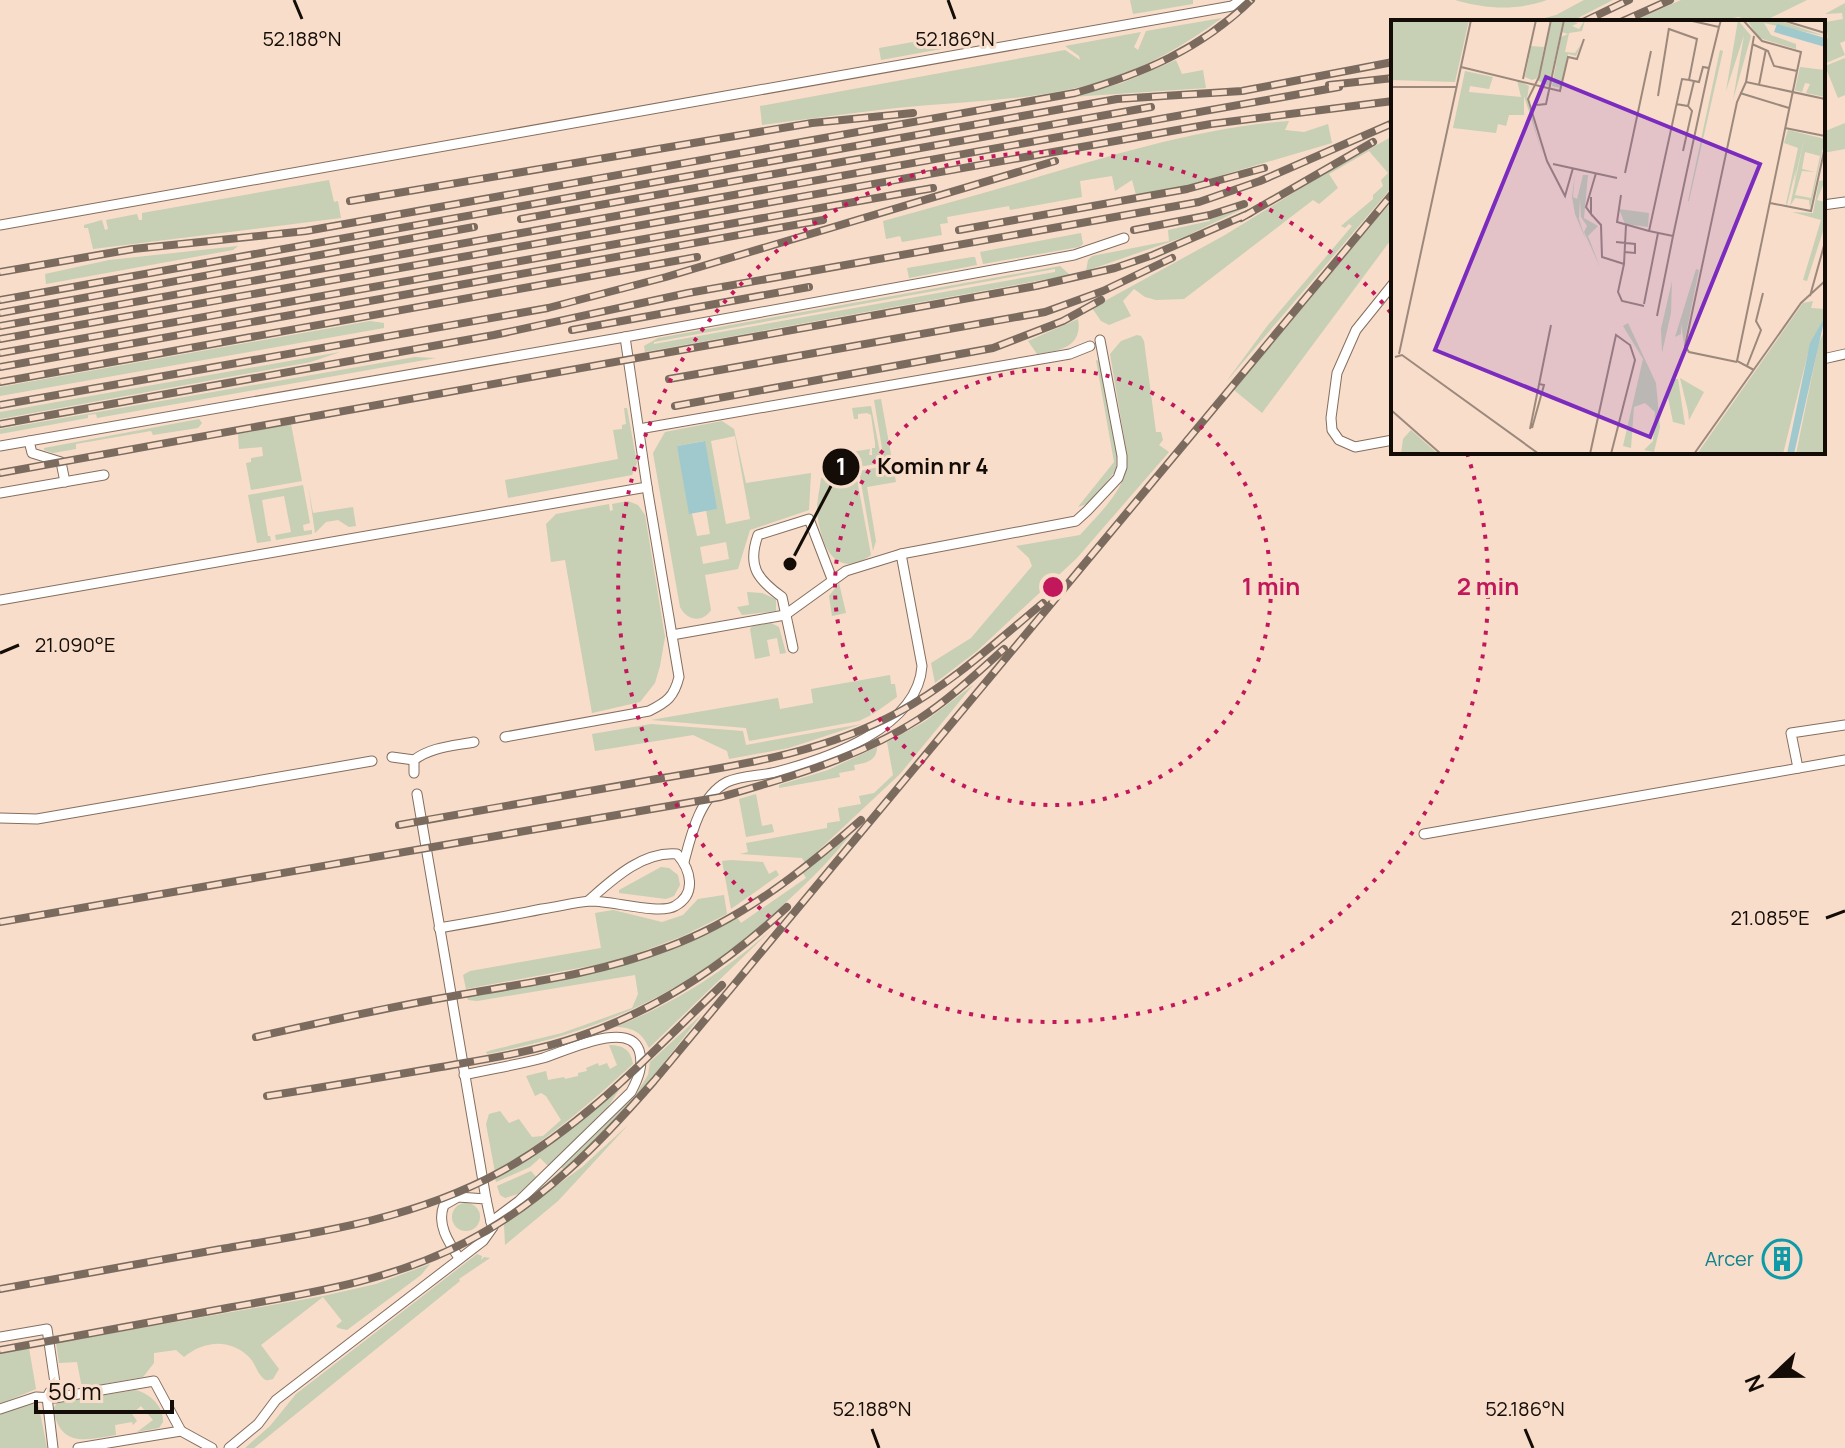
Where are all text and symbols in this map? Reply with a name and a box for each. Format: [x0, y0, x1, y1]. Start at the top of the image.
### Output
inset map [1391, 20, 1825, 454]
text: 52.188°N [263, 25, 341, 52]
text: 52.186°N [915, 25, 995, 52]
callout: Komin nr 4 [821, 444, 1004, 490]
text: 1 [836, 449, 846, 482]
text: Komin nr 4 [877, 451, 989, 481]
text: 1 min [1242, 569, 1300, 602]
text: 2 min [1457, 569, 1519, 602]
centre of rings [1039, 573, 1067, 601]
text: 21.090°E [35, 631, 115, 658]
text: 21.085°E [1730, 904, 1810, 931]
building icon: Arcer [1761, 1238, 1803, 1280]
place label: Arcer [1705, 1245, 1754, 1272]
north arrow [1733, 1336, 1813, 1416]
scale bar [36, 1364, 172, 1414]
text: N [1738, 1371, 1771, 1396]
text: 50 m [48, 1374, 102, 1407]
text: 52.188°N [833, 1395, 911, 1422]
text: 52.186°N [1485, 1395, 1565, 1422]

